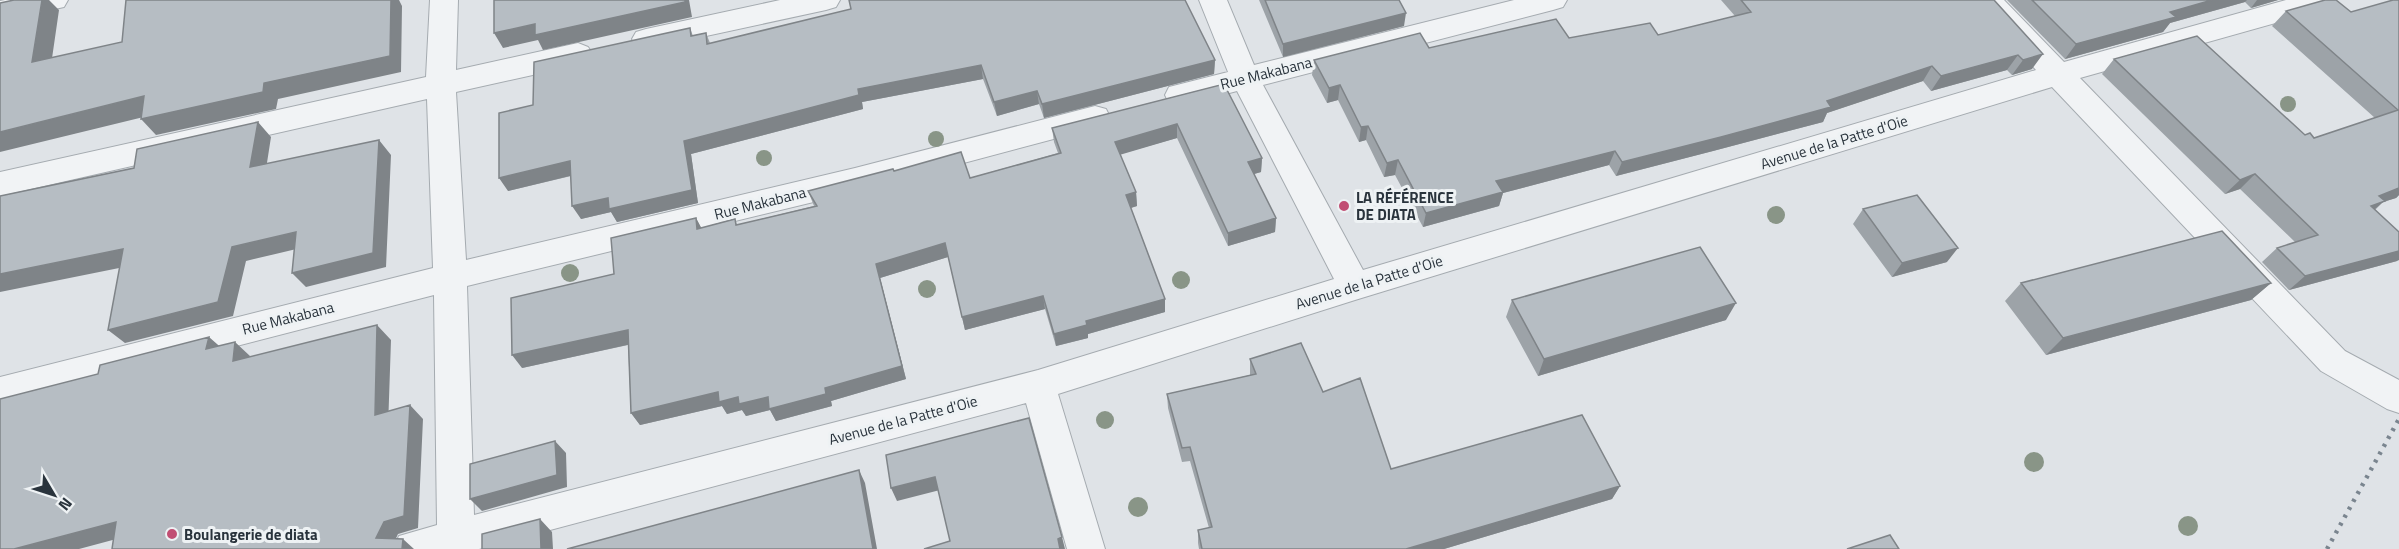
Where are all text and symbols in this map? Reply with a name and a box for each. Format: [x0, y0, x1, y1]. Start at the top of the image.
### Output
street label: Rue Makabana [1218, 50, 1315, 96]
street label: Avenue de la Patte d'Oie [1758, 109, 1910, 175]
street label: Rue Makabana [712, 180, 809, 226]
place label: LA RÉFÉRENCE DE DIATA [1356, 186, 1454, 226]
marker: LA RÉFÉRENCE DE DIATA [1337, 199, 1351, 213]
street label: Avenue de la Patte d'Oie [1293, 249, 1445, 315]
street label: Rue Makabana [240, 295, 337, 341]
street label: Avenue de la Patte d'Oie [826, 389, 980, 451]
north arrow [24, 465, 84, 525]
text: N [53, 493, 78, 516]
place label: Boulangerie de diata [184, 523, 318, 546]
marker: Boulangerie de diata [165, 527, 179, 541]

